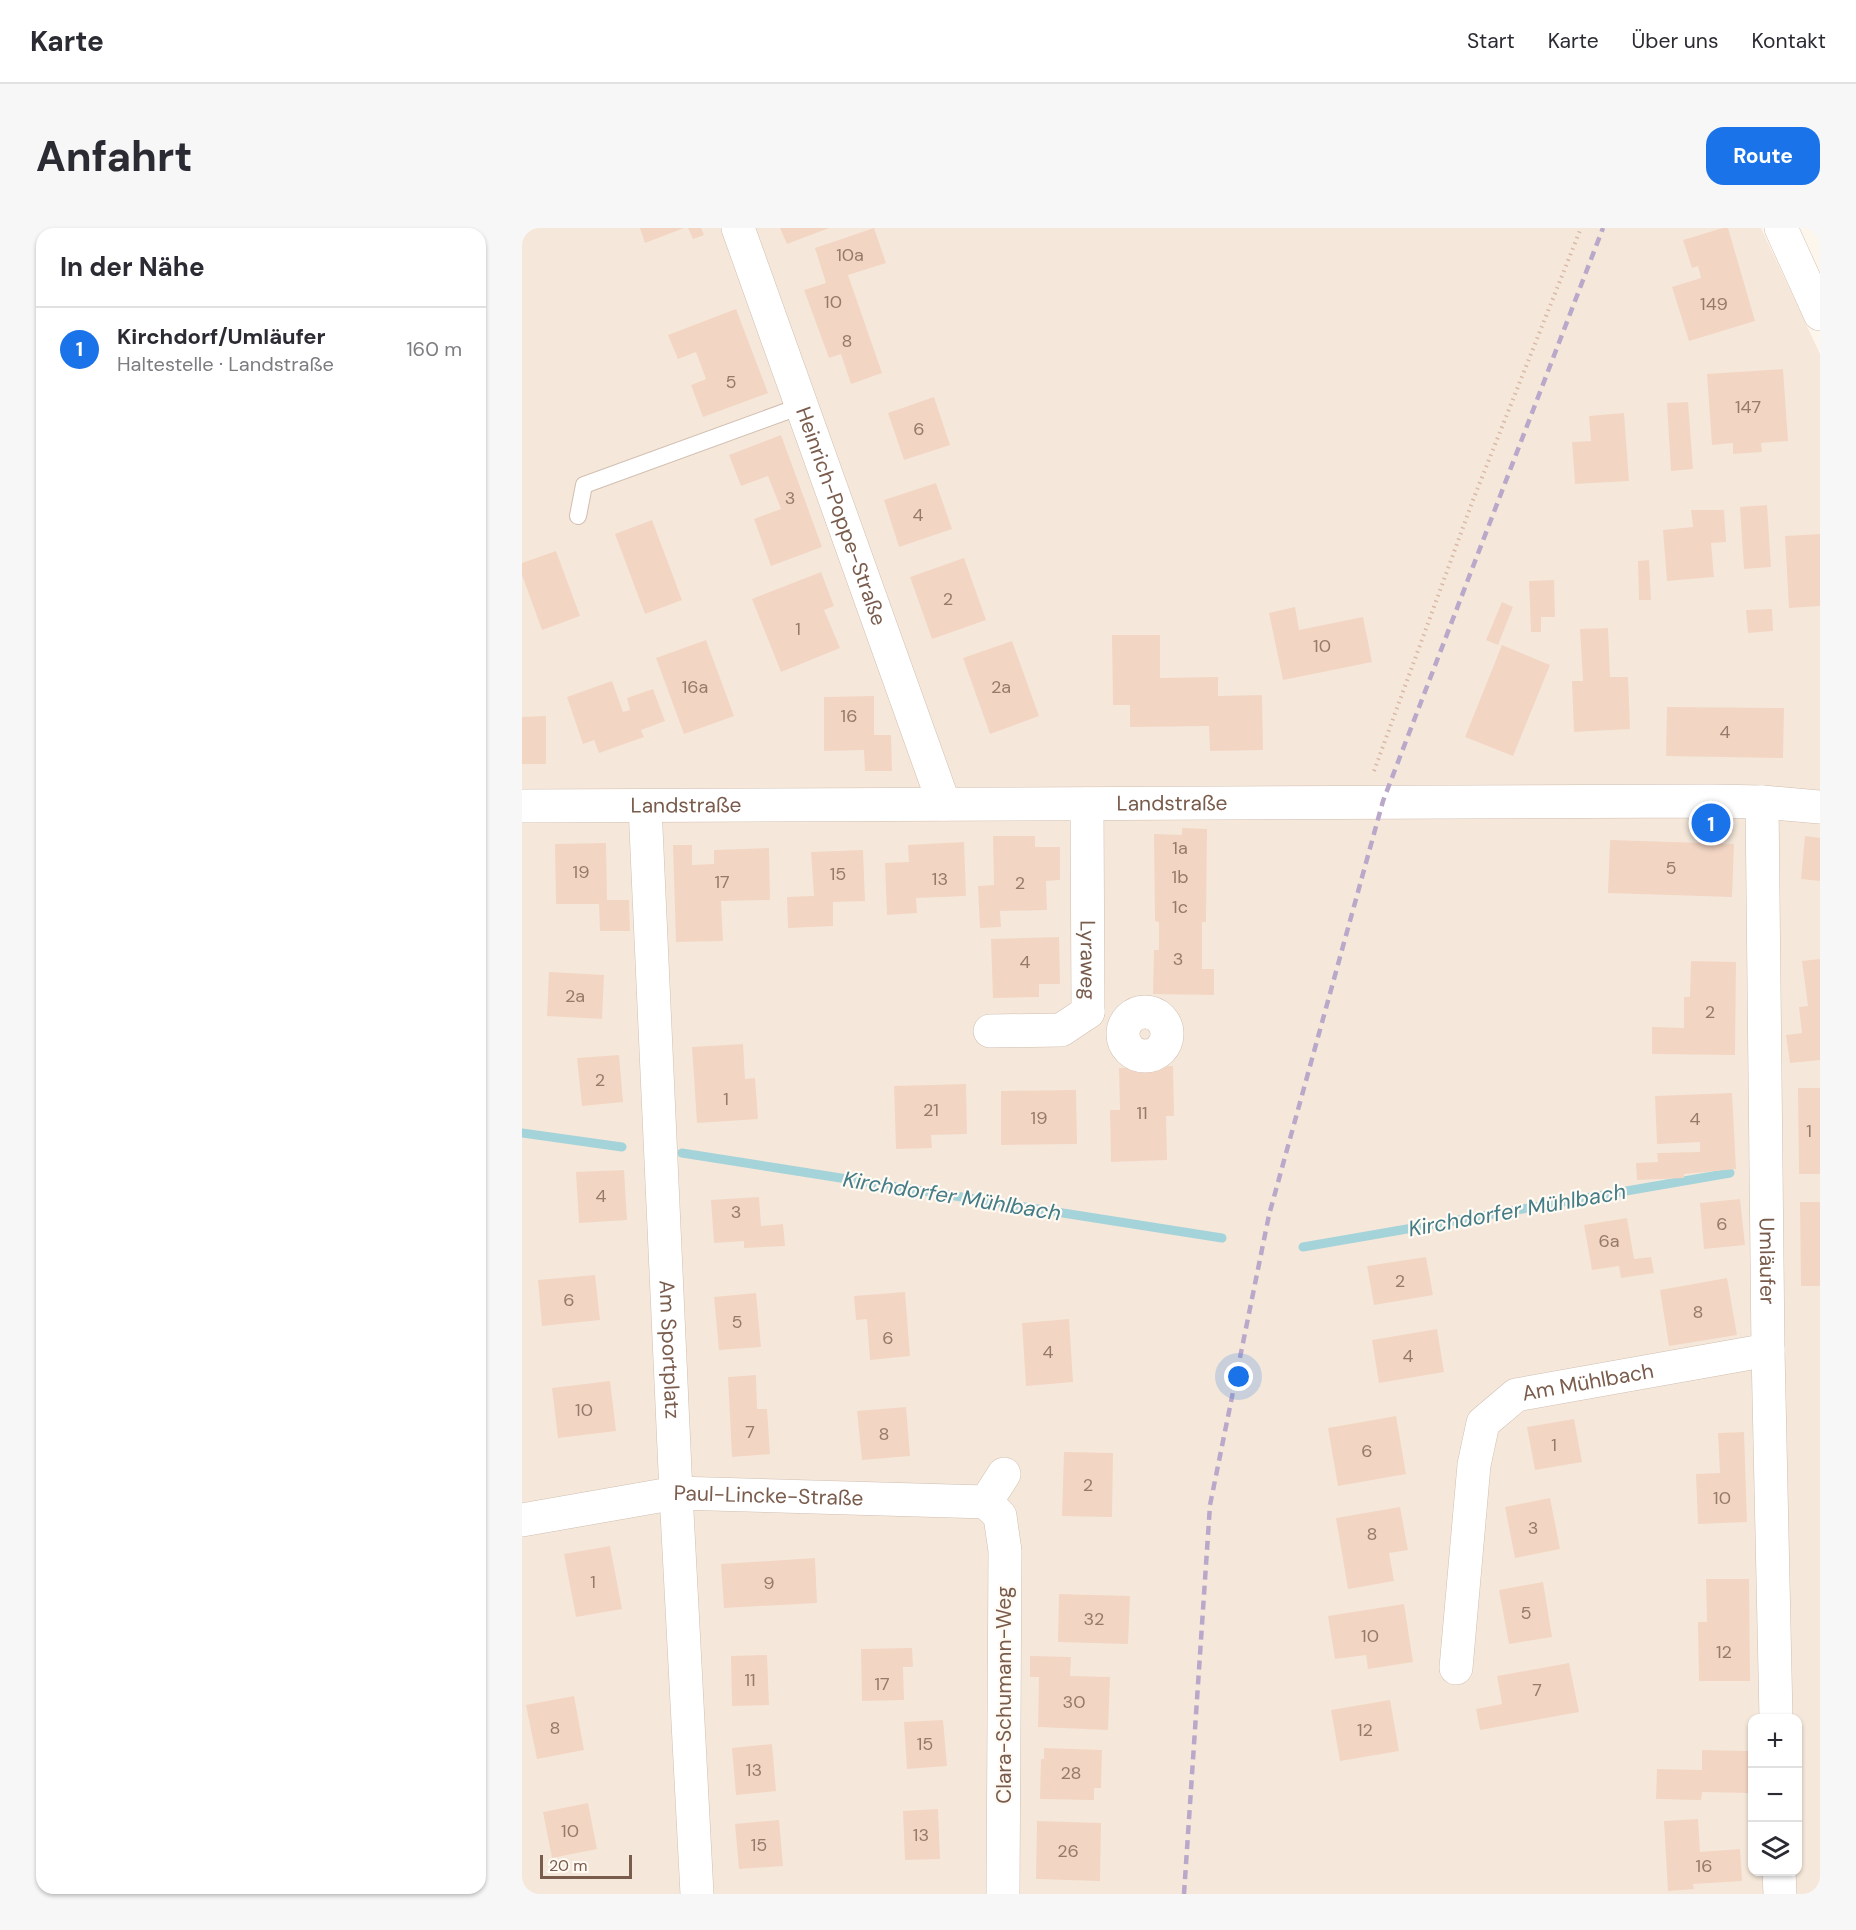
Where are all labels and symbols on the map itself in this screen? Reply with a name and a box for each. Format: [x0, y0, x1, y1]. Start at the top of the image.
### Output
house number: 10a [836, 243, 864, 267]
house number: 10 [824, 290, 842, 314]
house number: 149 [1700, 292, 1728, 316]
house number: 8 [842, 329, 852, 353]
house number: 5 [726, 370, 736, 394]
house number: 147 [1735, 395, 1761, 419]
street label: Heinrich-Poppe-Straße [789, 403, 893, 629]
house number: 6 [913, 417, 925, 441]
house number: 3 [785, 486, 795, 510]
house number: 4 [913, 503, 924, 527]
house number: 2 [943, 587, 953, 611]
house number: 1 [795, 617, 801, 641]
house number: 10 [1313, 634, 1331, 658]
house number: 16a [682, 675, 708, 699]
house number: 2a [991, 675, 1011, 699]
house number: 16 [841, 704, 857, 728]
house number: 4 [1720, 720, 1731, 744]
street label: Landstraße [1117, 789, 1228, 817]
street label: Landstraße [631, 791, 742, 820]
pin: 1 [1692, 800, 1730, 846]
house number: 1a [1172, 836, 1188, 860]
house number: 5 [1666, 856, 1676, 880]
house number: 19 [573, 860, 589, 884]
house number: 15 [830, 862, 846, 886]
house number: 1b [1172, 865, 1188, 889]
house number: 13 [932, 867, 948, 891]
house number: 17 [714, 870, 730, 894]
house number: 2 [1015, 871, 1025, 895]
house number: 1c [1172, 895, 1188, 919]
street label: Lyraweg [1074, 920, 1102, 1000]
house number: 3 [1173, 947, 1183, 971]
house number: 4 [1020, 950, 1031, 974]
house number: 2a [565, 984, 585, 1008]
house number: 2 [1705, 1000, 1715, 1024]
house number: 2 [595, 1068, 605, 1092]
house number: 1 [723, 1087, 729, 1111]
house number: 21 [923, 1098, 939, 1122]
house number: 11 [1136, 1101, 1148, 1125]
house number: 19 [1031, 1106, 1047, 1130]
house number: 4 [1690, 1107, 1701, 1131]
house number: 1 [1806, 1119, 1812, 1143]
water label: Kirchdorfer Mühlbach [841, 1164, 1063, 1228]
water label: Kirchdorfer Mühlbach [1406, 1177, 1628, 1243]
house number: 4 [596, 1184, 607, 1208]
house number: 3 [731, 1200, 741, 1224]
house number: 6 [1716, 1212, 1728, 1236]
street label: Umläufer [1753, 1217, 1782, 1305]
house number: 6a [1598, 1229, 1620, 1253]
house number: 2 [1395, 1269, 1405, 1293]
street label: Am Sportplatz [652, 1279, 687, 1419]
house number: 6 [563, 1288, 575, 1312]
house number: 8 [1693, 1300, 1703, 1324]
house number: 5 [732, 1310, 742, 1334]
house number: 6 [882, 1326, 894, 1350]
house number: 4 [1043, 1340, 1054, 1364]
house number: 4 [1403, 1344, 1414, 1368]
street label: Am Mühlbach [1520, 1357, 1656, 1408]
your location [1224, 1362, 1253, 1391]
house number: 10 [575, 1398, 593, 1422]
house number: 7 [745, 1420, 755, 1444]
house number: 8 [879, 1422, 889, 1446]
house number: 1 [1551, 1433, 1557, 1457]
house number: 6 [1361, 1439, 1373, 1463]
house number: 2 [1083, 1473, 1093, 1497]
street label: Paul-Lincke-Straße [673, 1479, 864, 1512]
house number: 10 [1713, 1486, 1731, 1510]
house number: 3 [1528, 1516, 1538, 1540]
house number: 8 [1367, 1522, 1377, 1546]
house number: 1 [590, 1570, 596, 1594]
house number: 9 [763, 1571, 775, 1595]
street label: Clara-Schumann-Weg [990, 1586, 1018, 1804]
house number: 5 [1521, 1601, 1531, 1625]
house number: 32 [1083, 1607, 1105, 1631]
house number: 10 [1361, 1624, 1379, 1648]
house number: 12 [1716, 1640, 1732, 1664]
house number: 11 [744, 1668, 756, 1692]
house number: 17 [874, 1672, 890, 1696]
house number: 7 [1532, 1678, 1542, 1702]
house number: 30 [1063, 1690, 1085, 1714]
house number: 8 [550, 1716, 560, 1740]
house number: 12 [1357, 1718, 1373, 1742]
house number: 15 [917, 1732, 933, 1756]
house number: 13 [746, 1758, 762, 1782]
house number: 28 [1060, 1761, 1082, 1785]
house number: 10 [561, 1819, 579, 1843]
house number: 13 [913, 1823, 929, 1847]
house number: 15 [751, 1833, 767, 1857]
house number: 26 [1057, 1839, 1079, 1863]
scale bar [540, 1852, 632, 1880]
house number: 16 [1696, 1854, 1712, 1878]

